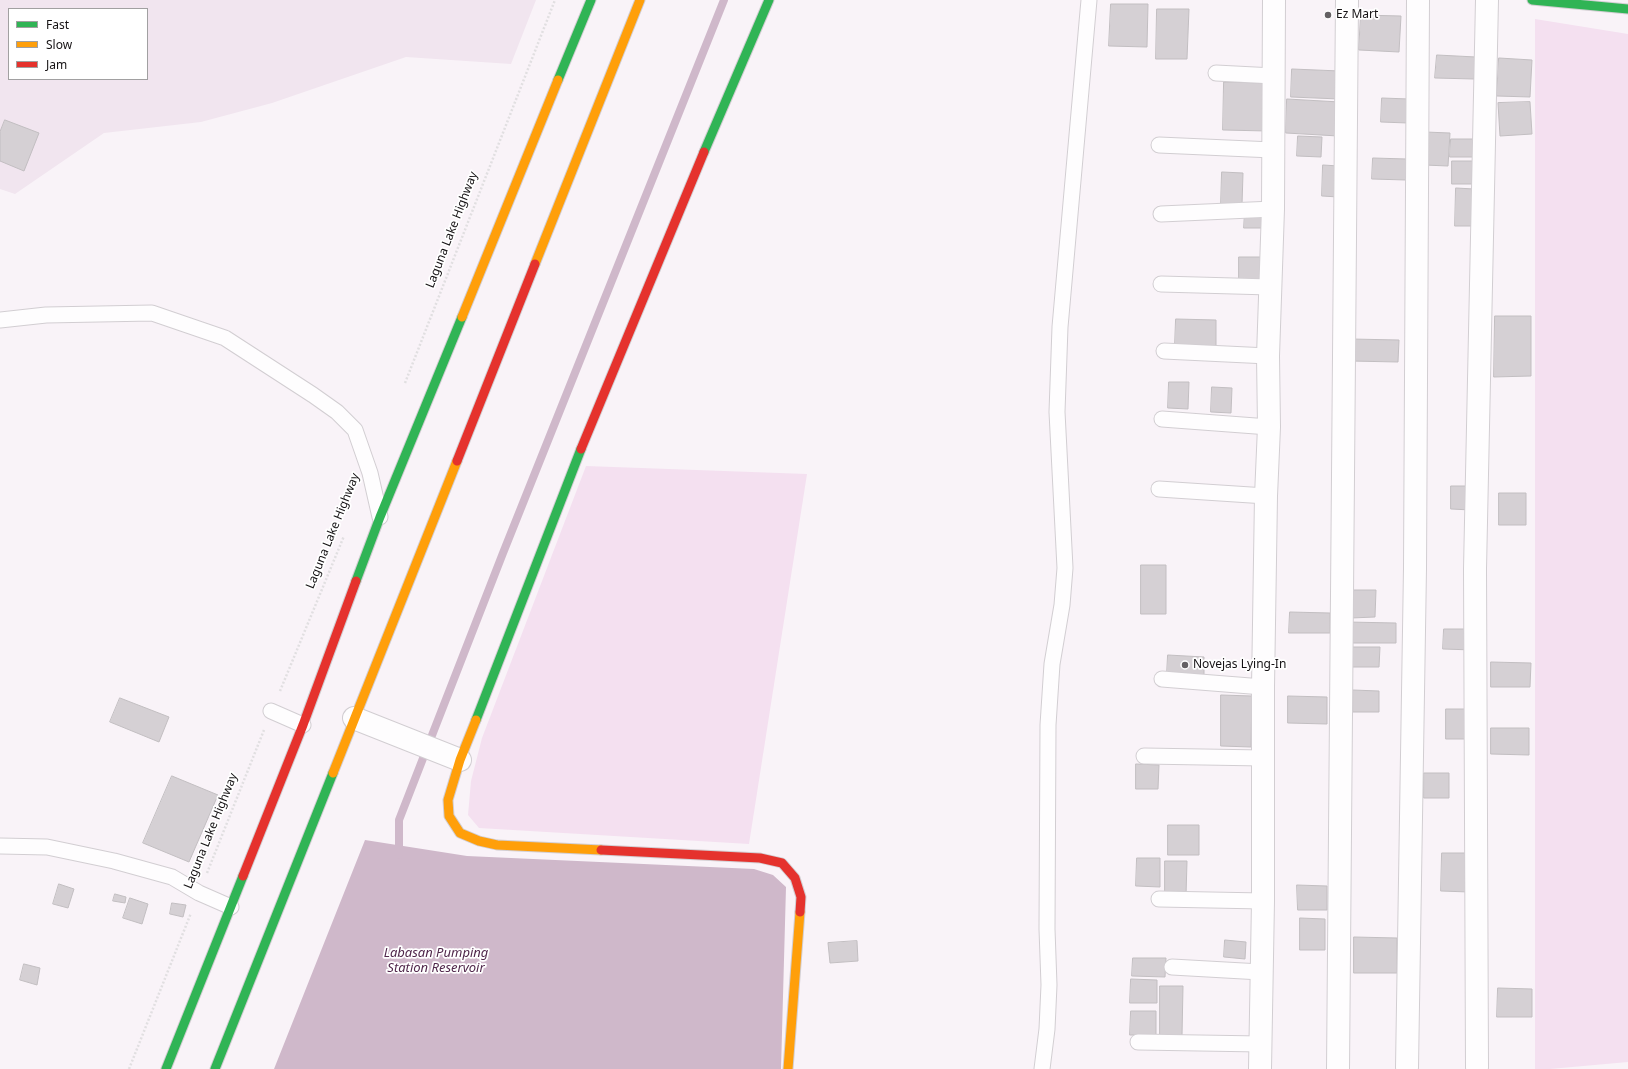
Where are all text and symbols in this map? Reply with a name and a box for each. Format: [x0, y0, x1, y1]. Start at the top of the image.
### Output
legend [8, 8, 148, 80]
place label: Ez Mart [1336, 8, 1378, 22]
marker: Ez Mart [1323, 10, 1333, 20]
text: Fast [46, 16, 69, 33]
text: Slow [46, 36, 72, 53]
text: Jam [46, 56, 67, 73]
street label: Laguna Lake Highway [423, 170, 481, 290]
street label: Laguna Lake Highway [303, 471, 363, 591]
place label: Novejas Lying-In [1193, 658, 1286, 672]
marker: Novejas Lying-In [1180, 660, 1190, 670]
street label: Laguna Lake Highway [181, 771, 241, 891]
water label: Labasan Pumping Station Reservoir [384, 945, 488, 976]

